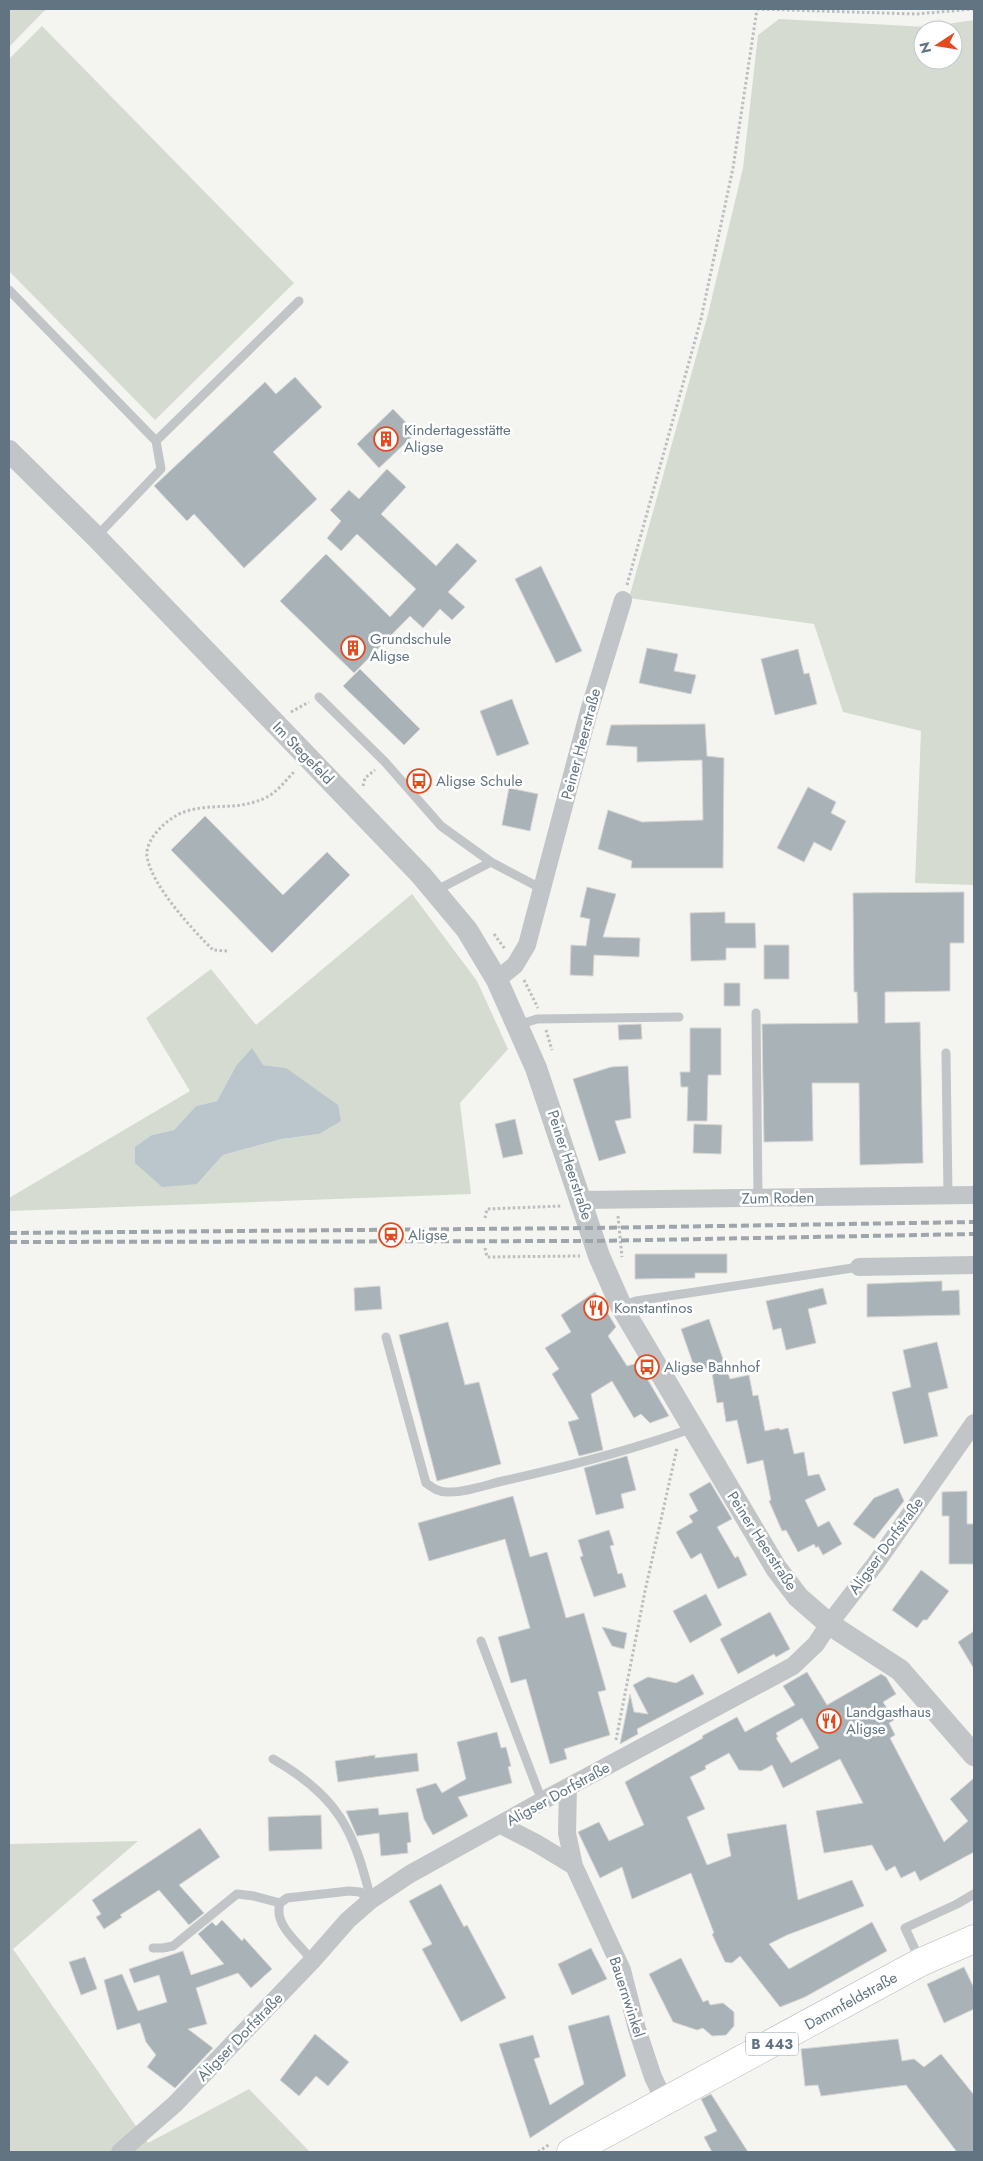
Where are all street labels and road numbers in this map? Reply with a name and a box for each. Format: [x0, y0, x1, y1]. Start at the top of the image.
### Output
street label: Peiner Heerstraße [556, 686, 606, 802]
street label: Im Stegefeld [267, 717, 339, 789]
street label: Peiner Heerstraße [542, 1107, 598, 1223]
street label: Zum Roden [742, 1186, 814, 1210]
street label: Peiner Heerstraße [722, 1487, 802, 1595]
street label: Aligser Dorfstraße [843, 1493, 929, 1599]
street label: Aligser Dorfstraße [502, 1756, 614, 1832]
street label: Bauernwinkel [604, 1954, 650, 2040]
street label: Dammfeldstraße [801, 1966, 902, 2036]
street label: Aligser Dorfstraße [192, 1988, 288, 2086]
road number: B 443 [746, 2032, 798, 2056]

